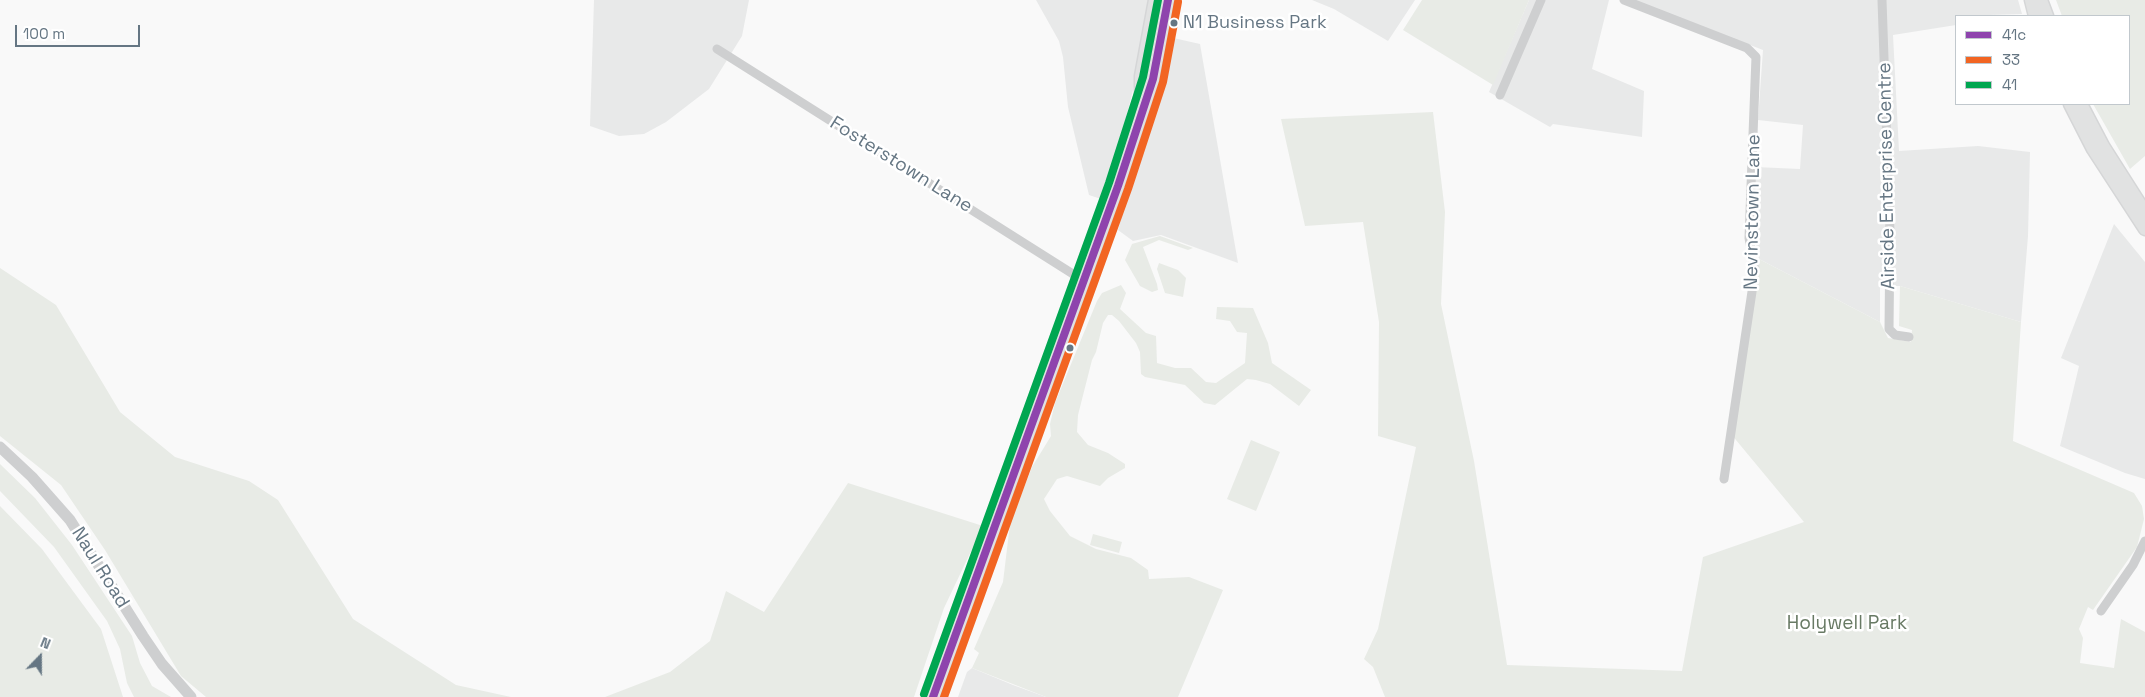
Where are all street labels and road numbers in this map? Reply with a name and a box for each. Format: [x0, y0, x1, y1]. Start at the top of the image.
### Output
street label: Airside Enterprise Centre [1874, 62, 1900, 290]
street label: Fosterstown Lane [825, 112, 977, 218]
street label: Nevinstown Lane [1740, 134, 1766, 290]
street label: Naul Road [66, 523, 134, 613]

